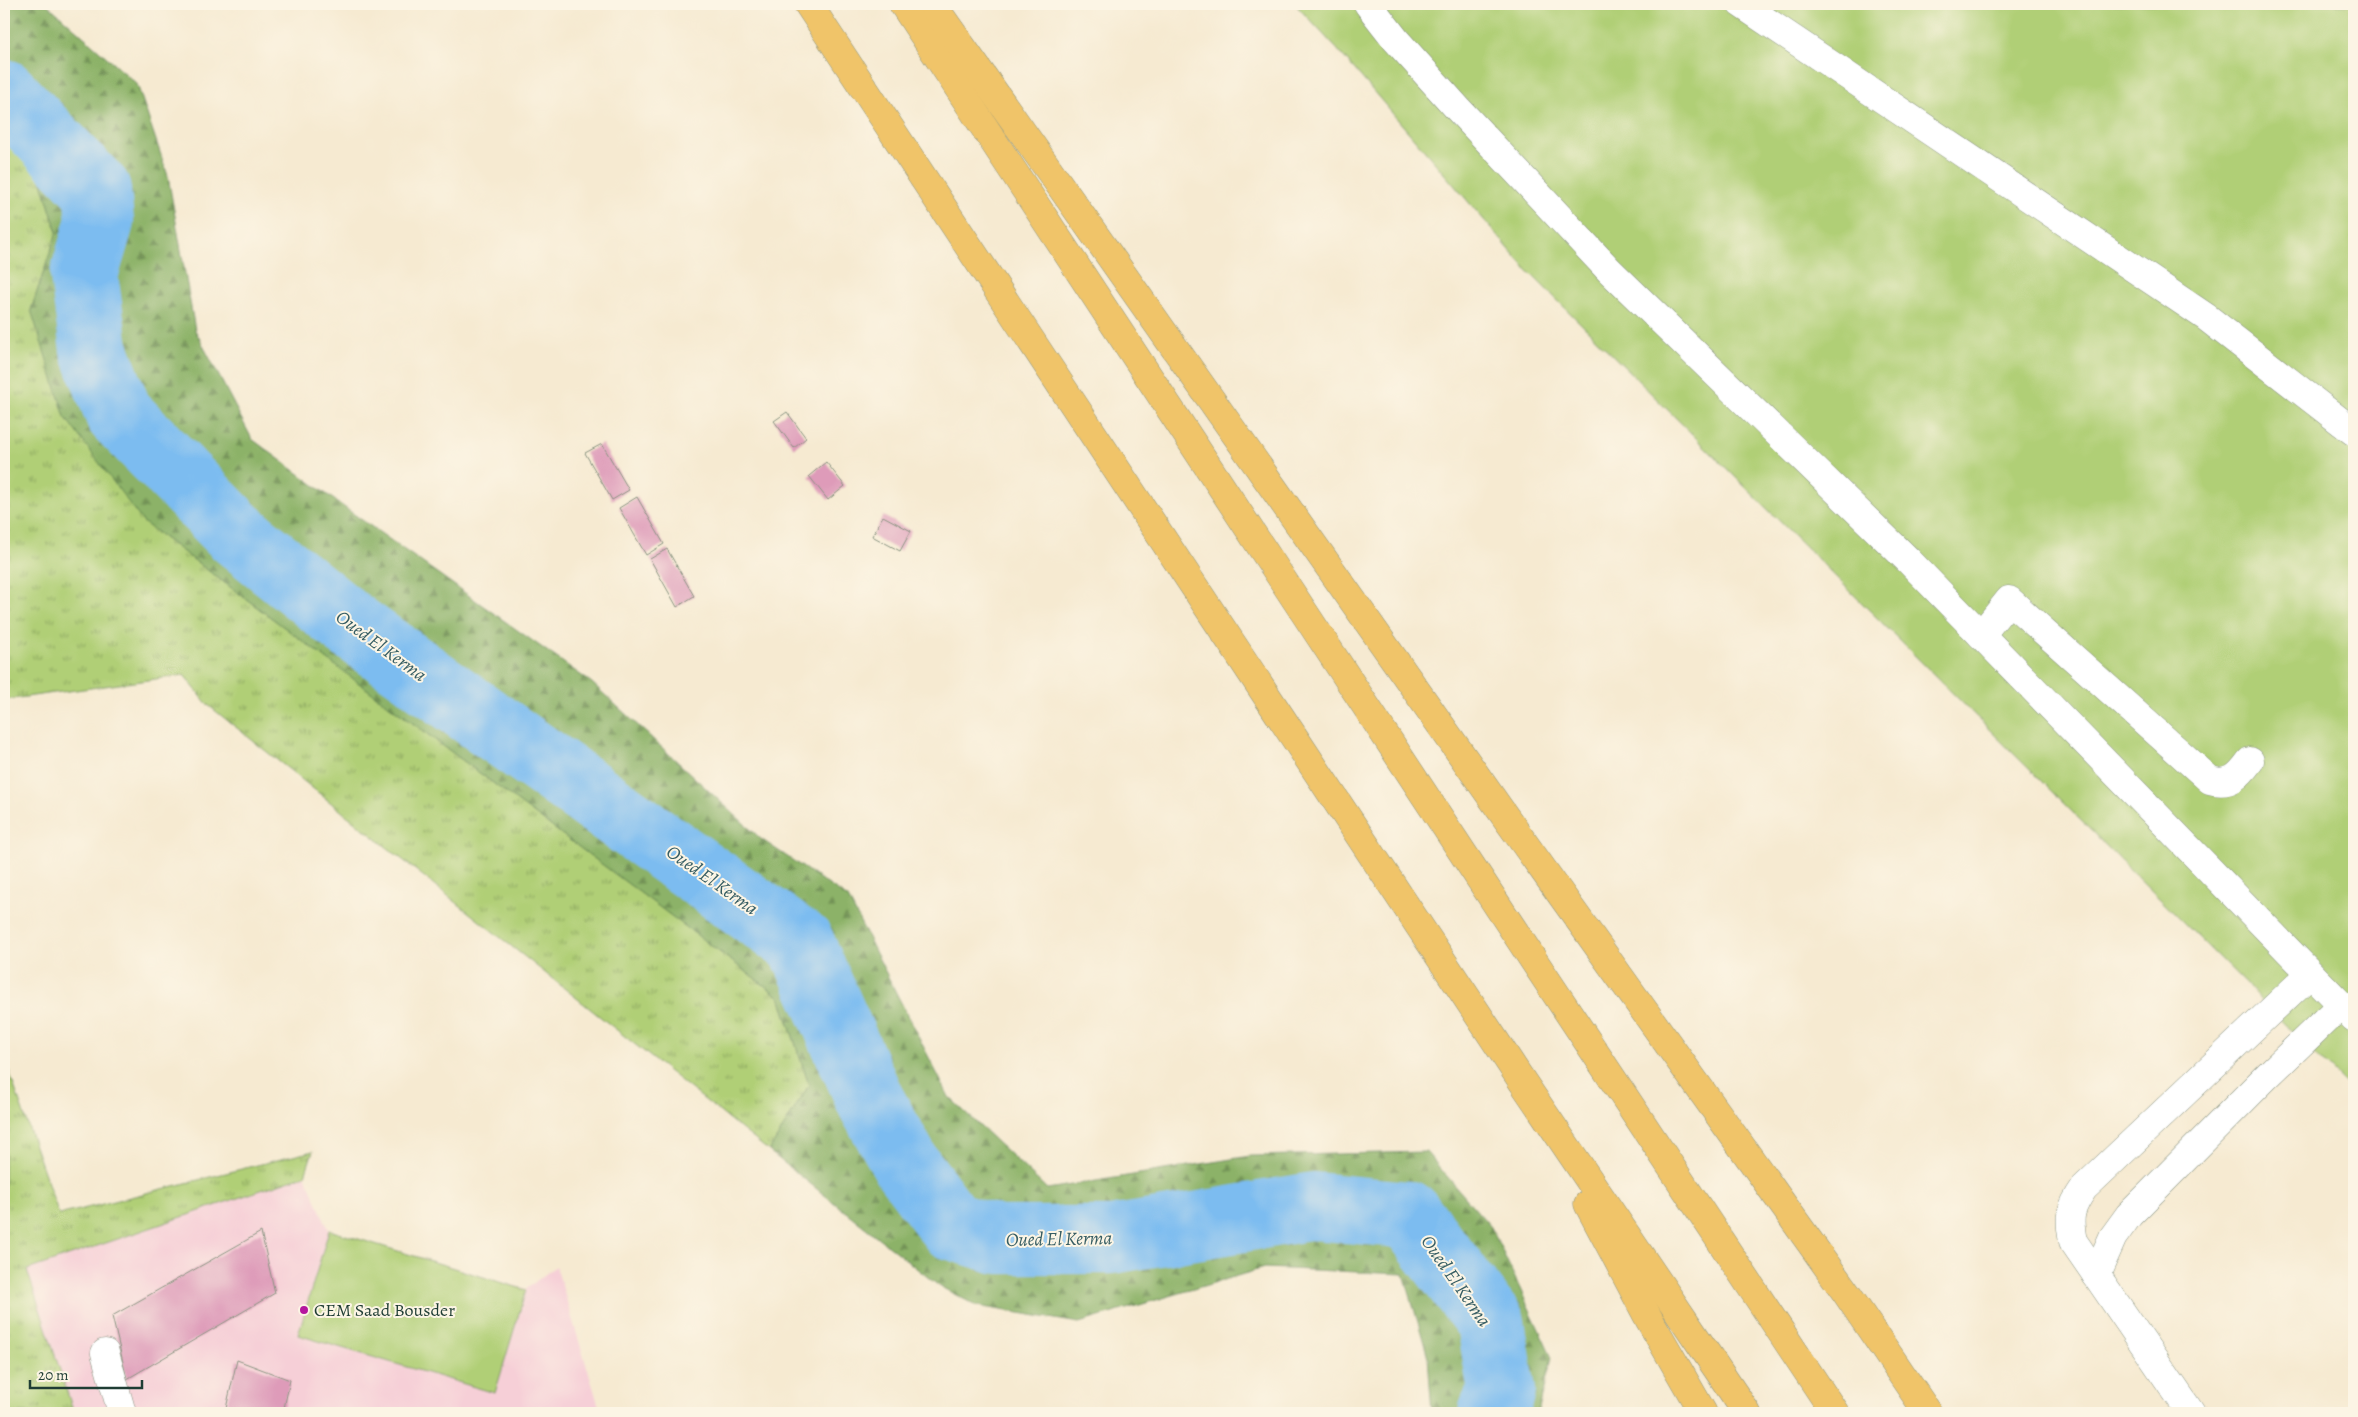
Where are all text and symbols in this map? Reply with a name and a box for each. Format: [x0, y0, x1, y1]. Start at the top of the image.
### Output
water label: Oued El Kerma [330, 604, 432, 688]
water label: Oued El Kerma [661, 839, 763, 921]
water label: Oued El Kerma [1006, 1225, 1113, 1253]
water label: Oued El Kerma [1415, 1230, 1497, 1332]
place label: CEM Saad Bousder [314, 1298, 455, 1322]
marker: CEM Saad Bousder [298, 1304, 310, 1316]
scale bar [30, 1357, 142, 1389]
text: 20 m [38, 1365, 69, 1385]

